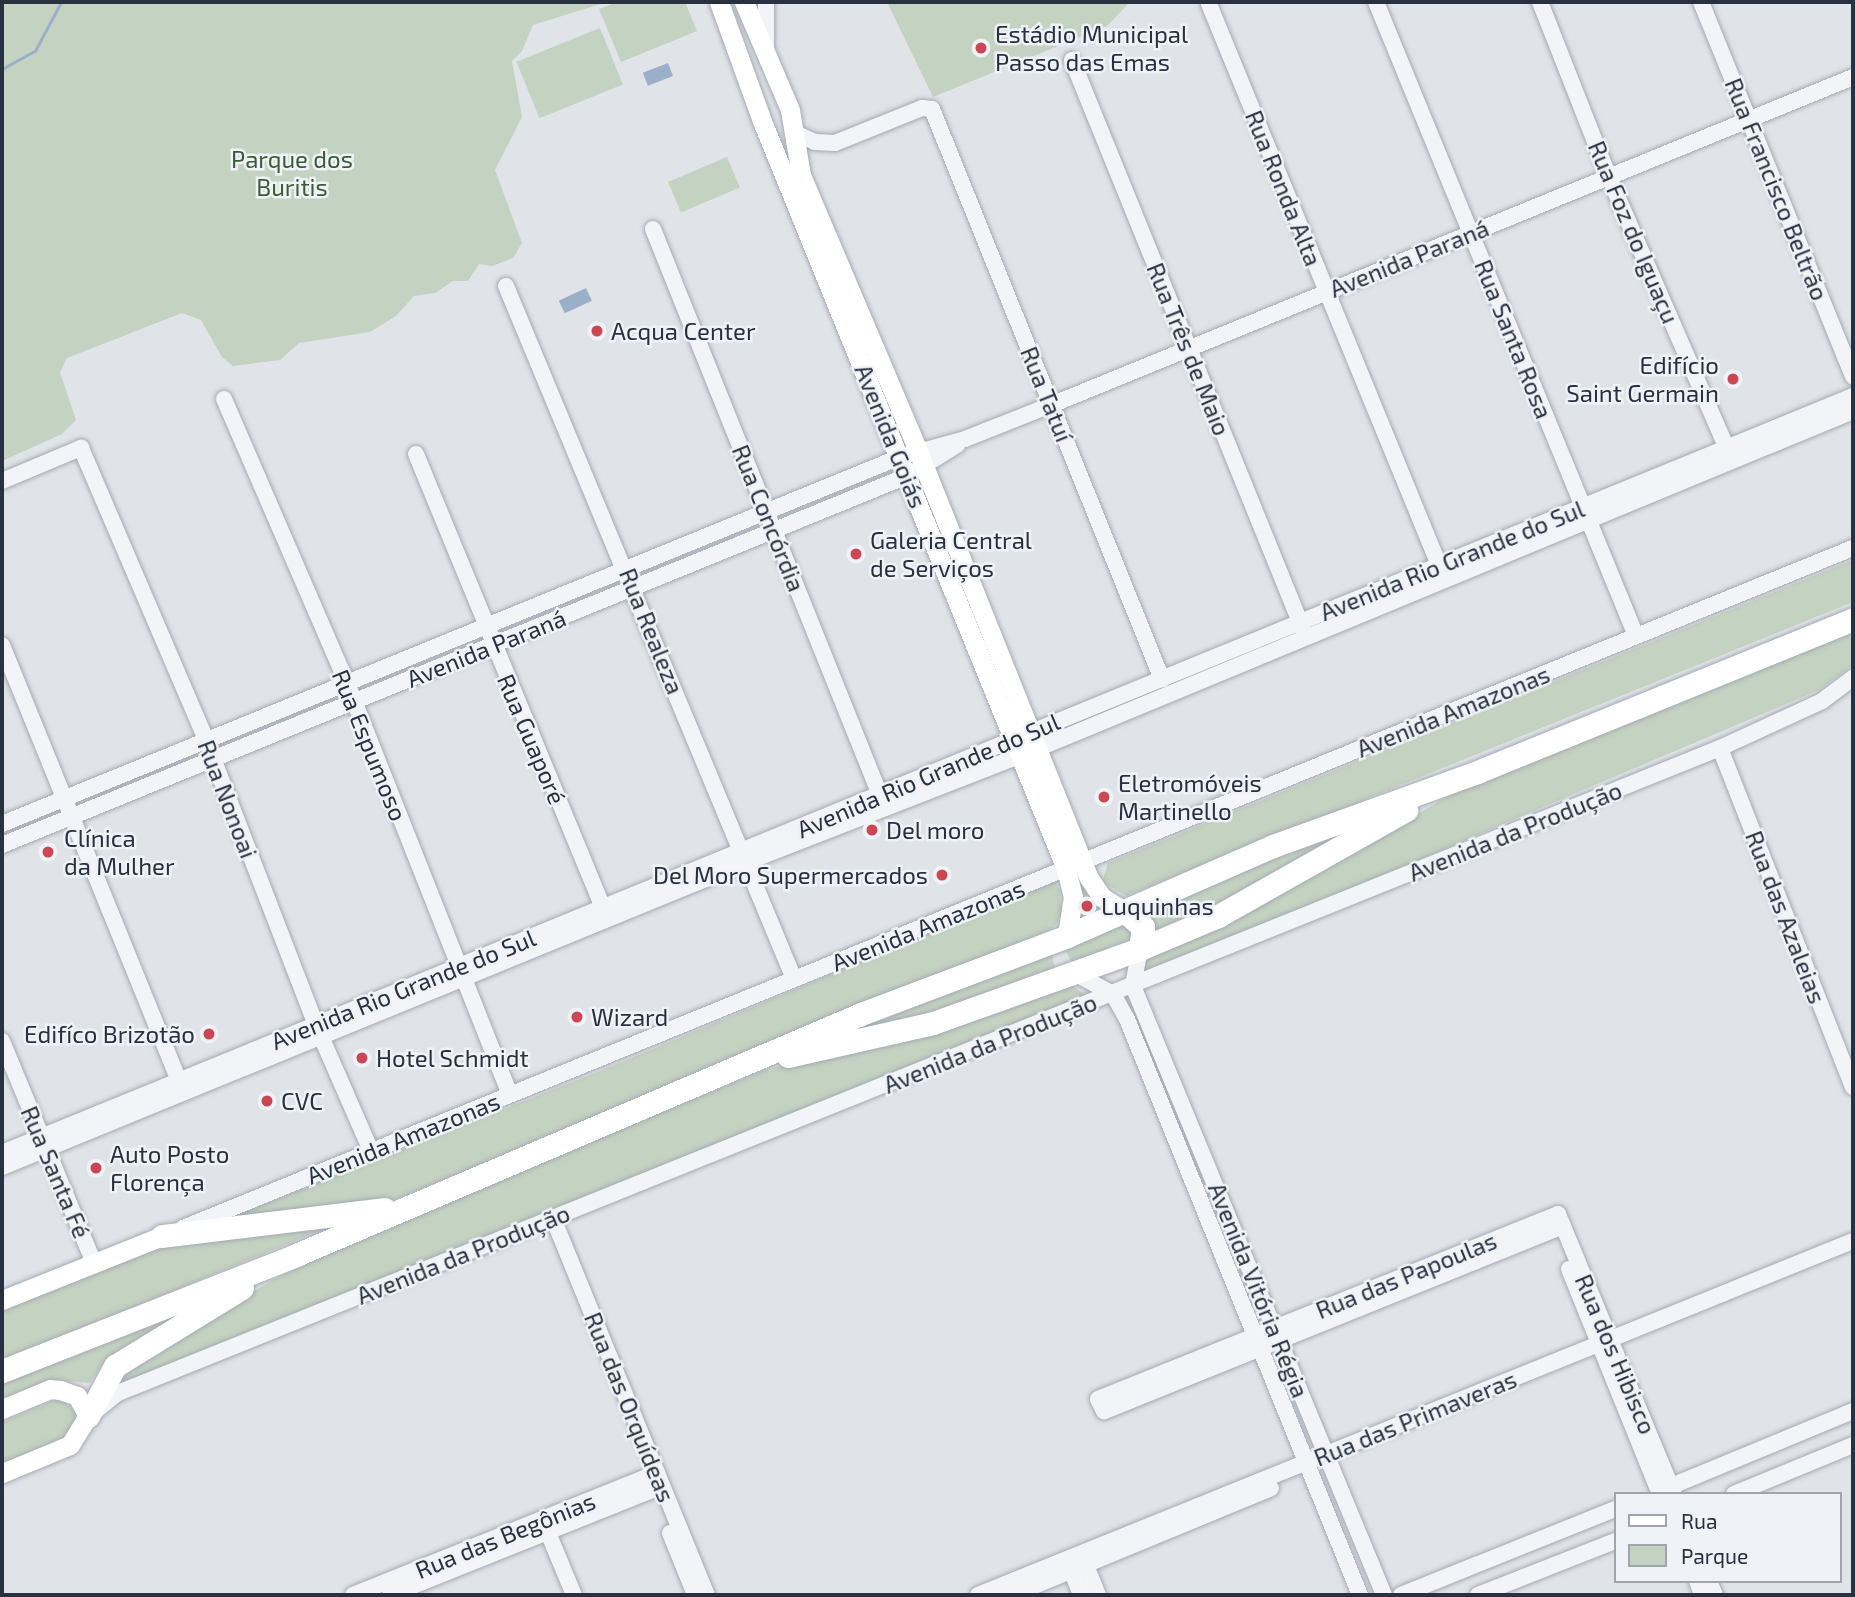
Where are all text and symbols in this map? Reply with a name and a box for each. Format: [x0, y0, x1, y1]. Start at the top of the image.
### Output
place label: Estádio Municipal Passo das Emas [995, 20, 1188, 76]
marker: Estádio Municipal Passo das Emas [973, 40, 989, 56]
street label: Rua Francisco Beltrão [1719, 74, 1835, 304]
street label: Rua Ronda Alta [1240, 106, 1328, 270]
street label: Rua Foz do Iguaçu [1583, 136, 1685, 328]
park label: Parque dos Buritis [231, 145, 353, 201]
street label: Avenida Paraná [1325, 213, 1493, 303]
street label: Rua Santa Rosa [1469, 255, 1559, 423]
street label: Rua Três de Maio [1141, 258, 1237, 440]
place label: Acqua Center [611, 317, 756, 345]
marker: Acqua Center [589, 323, 605, 339]
street label: Rua Tatuí [1015, 342, 1079, 446]
place label: Edifício Saint Germain [1566, 351, 1719, 407]
street label: Avenida Goiás [849, 360, 933, 512]
marker: Edifício Saint Germain [1725, 371, 1741, 387]
street label: Rua Concórdia [726, 440, 812, 596]
street label: Avenida Rio Grande do Sul [1316, 494, 1588, 626]
place label: Galeria Central de Serviços [870, 526, 1032, 582]
marker: Galeria Central de Serviços [848, 546, 864, 562]
street label: Rua Realeza [614, 564, 690, 698]
street label: Avenida Paraná [402, 603, 570, 693]
street label: Avenida Amazonas [1352, 659, 1554, 763]
street label: Rua Espumoso [327, 665, 413, 825]
street label: Rua Guaporé [492, 670, 572, 808]
street label: Avenida Rio Grande do Sul [792, 707, 1064, 843]
street label: Rua Nonoai [192, 736, 264, 862]
place label: Eletromóveis Martinello [1118, 769, 1262, 825]
street label: Avenida da Produção [1404, 775, 1626, 887]
marker: Eletromóveis Martinello [1096, 789, 1112, 805]
place label: Del moro [886, 816, 985, 844]
marker: Del moro [864, 822, 880, 838]
place label: Clínica da Mulher [64, 824, 175, 880]
street label: Rua das Azaleias [1740, 826, 1832, 1008]
marker: Clínica da Mulher [38, 842, 58, 862]
place label: Del Moro Supermercados [652, 861, 928, 889]
marker: Del Moro Supermercados [934, 867, 950, 883]
street label: Avenida Amazonas [827, 873, 1029, 977]
place label: Luquinhas [1101, 892, 1214, 920]
marker: Luquinhas [1079, 898, 1095, 914]
street label: Avenida Rio Grande do Sul [267, 923, 539, 1055]
street label: Avenida da Produção [879, 987, 1101, 1099]
place label: Wizard [591, 1003, 668, 1031]
marker: Wizard [569, 1009, 585, 1025]
place label: Edifíco Brizotão [24, 1020, 195, 1048]
marker: Edifíco Brizotão [201, 1026, 217, 1042]
place label: Hotel Schmidt [376, 1044, 529, 1072]
marker: Hotel Schmidt [354, 1050, 370, 1066]
street label: Avenida Amazonas [302, 1086, 504, 1190]
place label: CVC [281, 1087, 323, 1115]
marker: CVC [259, 1093, 275, 1109]
street label: Rua Santa Fé [15, 1102, 97, 1242]
place label: Auto Posto Florença [110, 1140, 229, 1196]
marker: Auto Posto Florença [88, 1160, 104, 1176]
street label: Avenida Vitória Régia [1203, 1178, 1315, 1402]
street label: Avenida da Produção [352, 1198, 574, 1310]
street label: Rua das Papoulas [1311, 1226, 1501, 1324]
street label: Rua dos Hibisco [1569, 1270, 1663, 1438]
street label: Rua das Orquídeas [579, 1308, 681, 1506]
street label: Rua das Primaveras [1310, 1364, 1520, 1472]
street label: Rua das Begônias [411, 1486, 599, 1584]
legend [1614, 1492, 1841, 1583]
text: Rua [1681, 1508, 1717, 1533]
text: Parque [1681, 1543, 1748, 1568]

